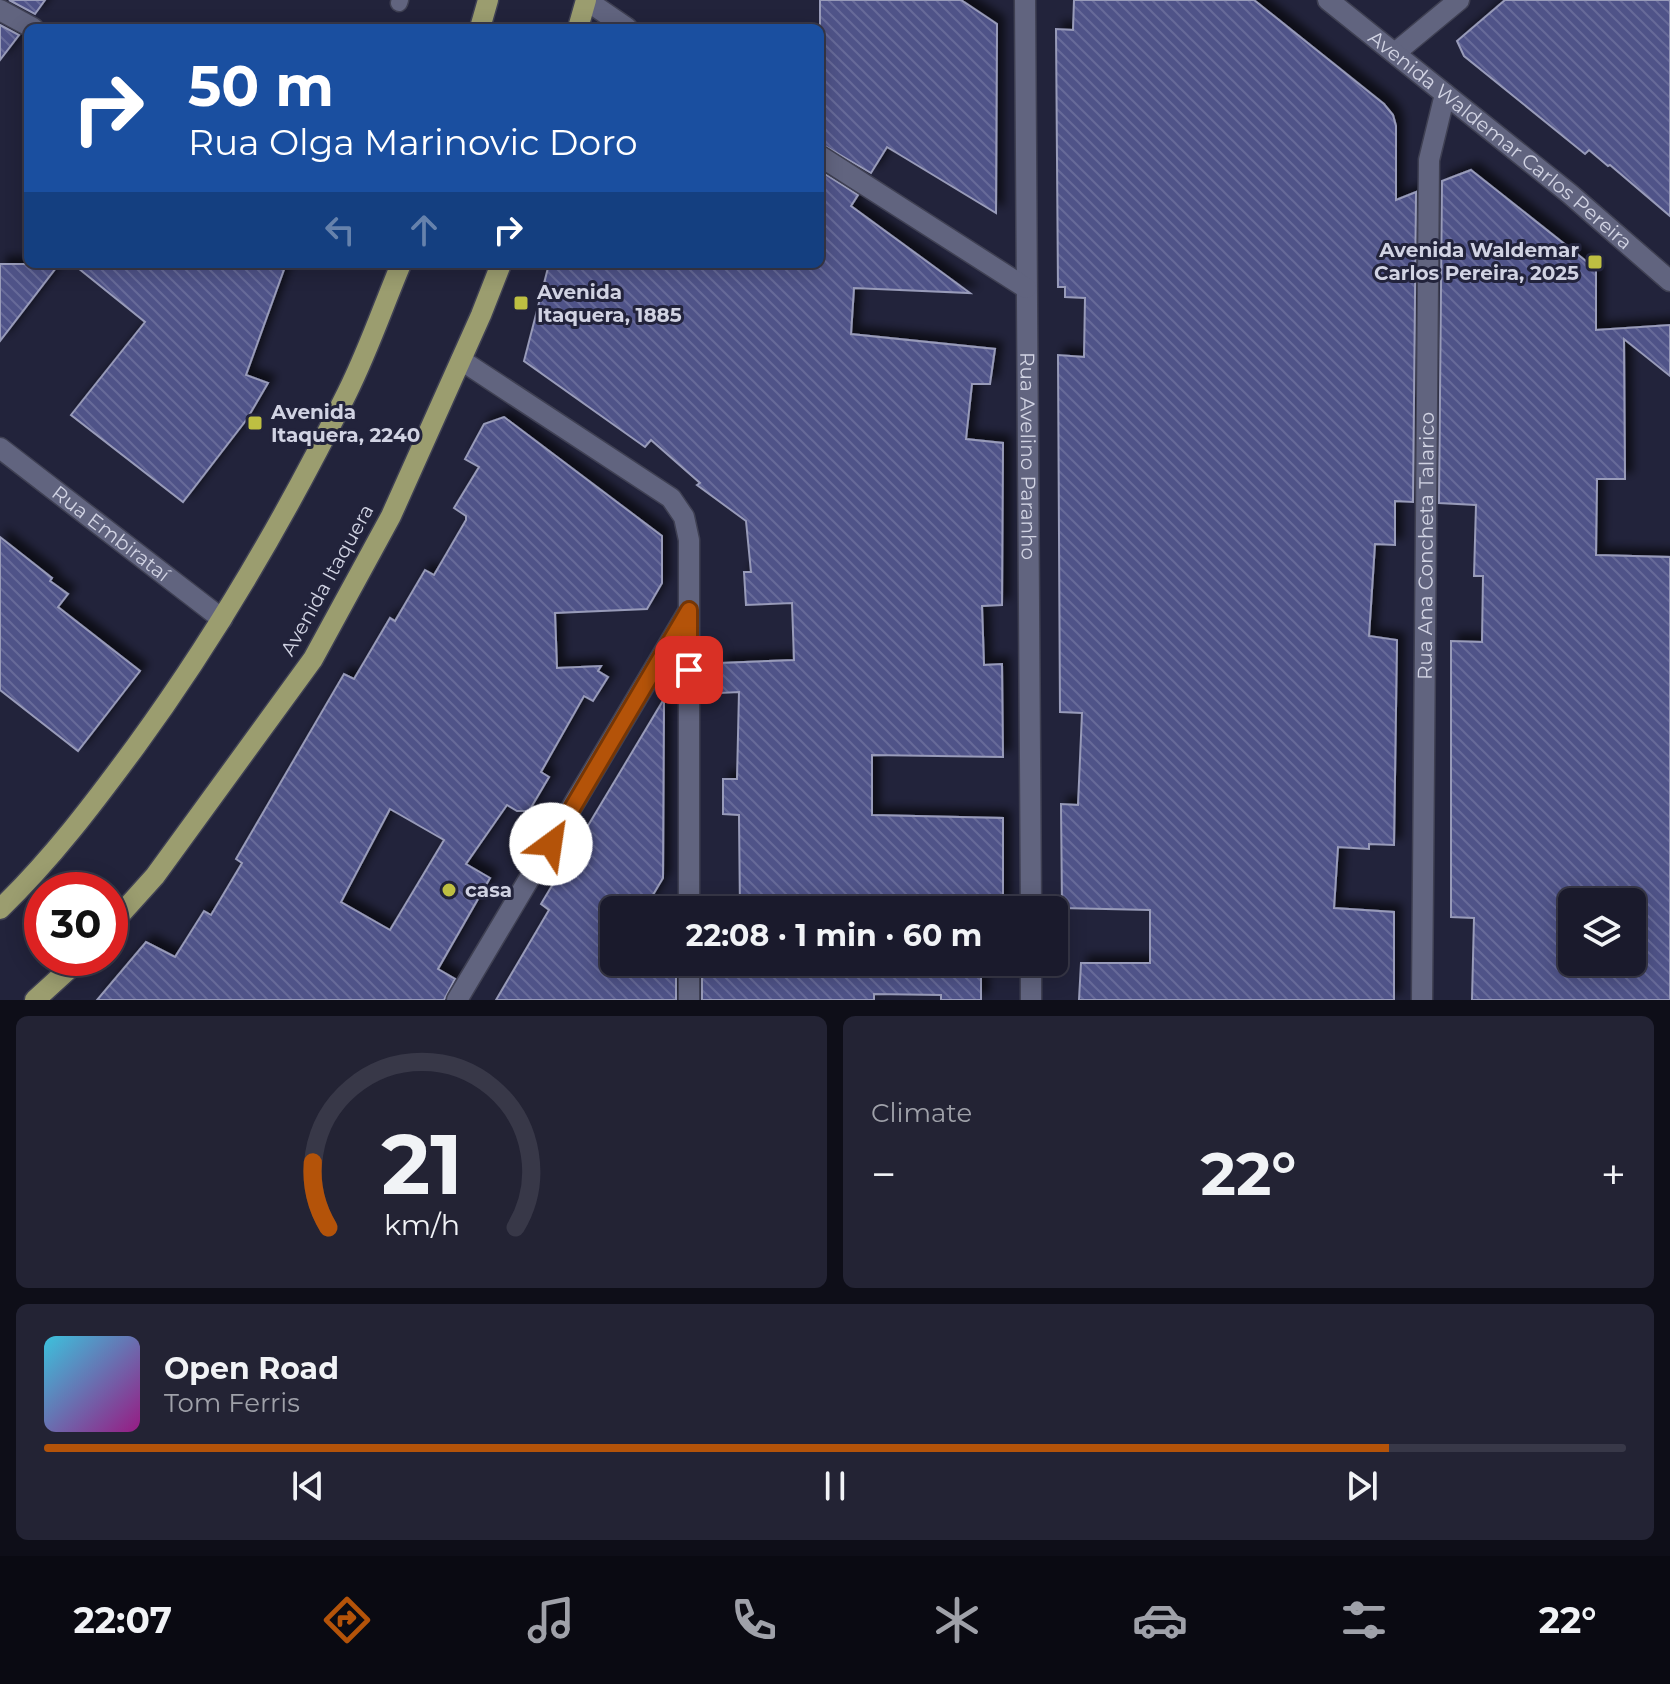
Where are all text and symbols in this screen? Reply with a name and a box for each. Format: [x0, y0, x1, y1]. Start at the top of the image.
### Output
street label: Avenida Waldemar Carlos Pereira [1364, 25, 1637, 255]
text: 50 m [188, 52, 334, 120]
icon: right [56, 56, 160, 160]
text: Rua Olga Marinovic Doro [188, 120, 638, 164]
icon: left [318, 208, 362, 252]
icon: ahead [402, 208, 446, 252]
icon: right [486, 208, 530, 252]
place label: Avenida Waldemar Carlos Pereira, 2025 [1374, 238, 1579, 285]
marker: Avenida Waldemar Carlos Pereira, 2025 [1586, 253, 1604, 271]
place label: Avenida Itaquera, 1885 [536, 280, 682, 327]
marker: Avenida Itaquera, 1885 [512, 294, 530, 312]
street label: Rua Avelino Paranho [1015, 352, 1041, 560]
place label: Avenida Itaquera, 2240 [270, 400, 420, 447]
street label: Rua Ana Concheta Talarico [1413, 412, 1439, 680]
marker: Avenida Itaquera, 2240 [246, 414, 264, 432]
street label: Rua Embirataí [47, 480, 176, 587]
street label: Avenida Itaquera [275, 500, 379, 660]
pin [655, 636, 723, 704]
icon: arrive [667, 648, 711, 692]
position arrow [509, 802, 593, 886]
speed limit sign: 30 [24, 872, 128, 976]
place label: casa [465, 878, 512, 902]
marker: casa [440, 881, 458, 899]
map controls [1558, 888, 1646, 976]
button: layers [1558, 888, 1646, 976]
text: 22:08 · 1 min · 60 m [686, 917, 982, 954]
text: Climate [871, 1097, 972, 1129]
text: 21 [381, 1113, 462, 1215]
text: 22° [1201, 1137, 1296, 1210]
text: − [871, 1147, 896, 1201]
text: + [1601, 1147, 1626, 1201]
text: km/h [383, 1207, 460, 1242]
text: Open Road [164, 1350, 339, 1387]
text: Tom Ferris [164, 1387, 300, 1419]
icon: previous [286, 1464, 330, 1508]
icon: pause [813, 1464, 857, 1508]
icon: next [1340, 1464, 1384, 1508]
icon: directions [319, 1592, 375, 1648]
icon: music [523, 1592, 579, 1648]
icon: phone [726, 1592, 782, 1648]
icon: climate [929, 1592, 985, 1648]
icon: car [1132, 1592, 1188, 1648]
icon: filters [1336, 1592, 1392, 1648]
text: 22:07 [74, 1598, 172, 1642]
text: 22° [1539, 1598, 1596, 1642]

